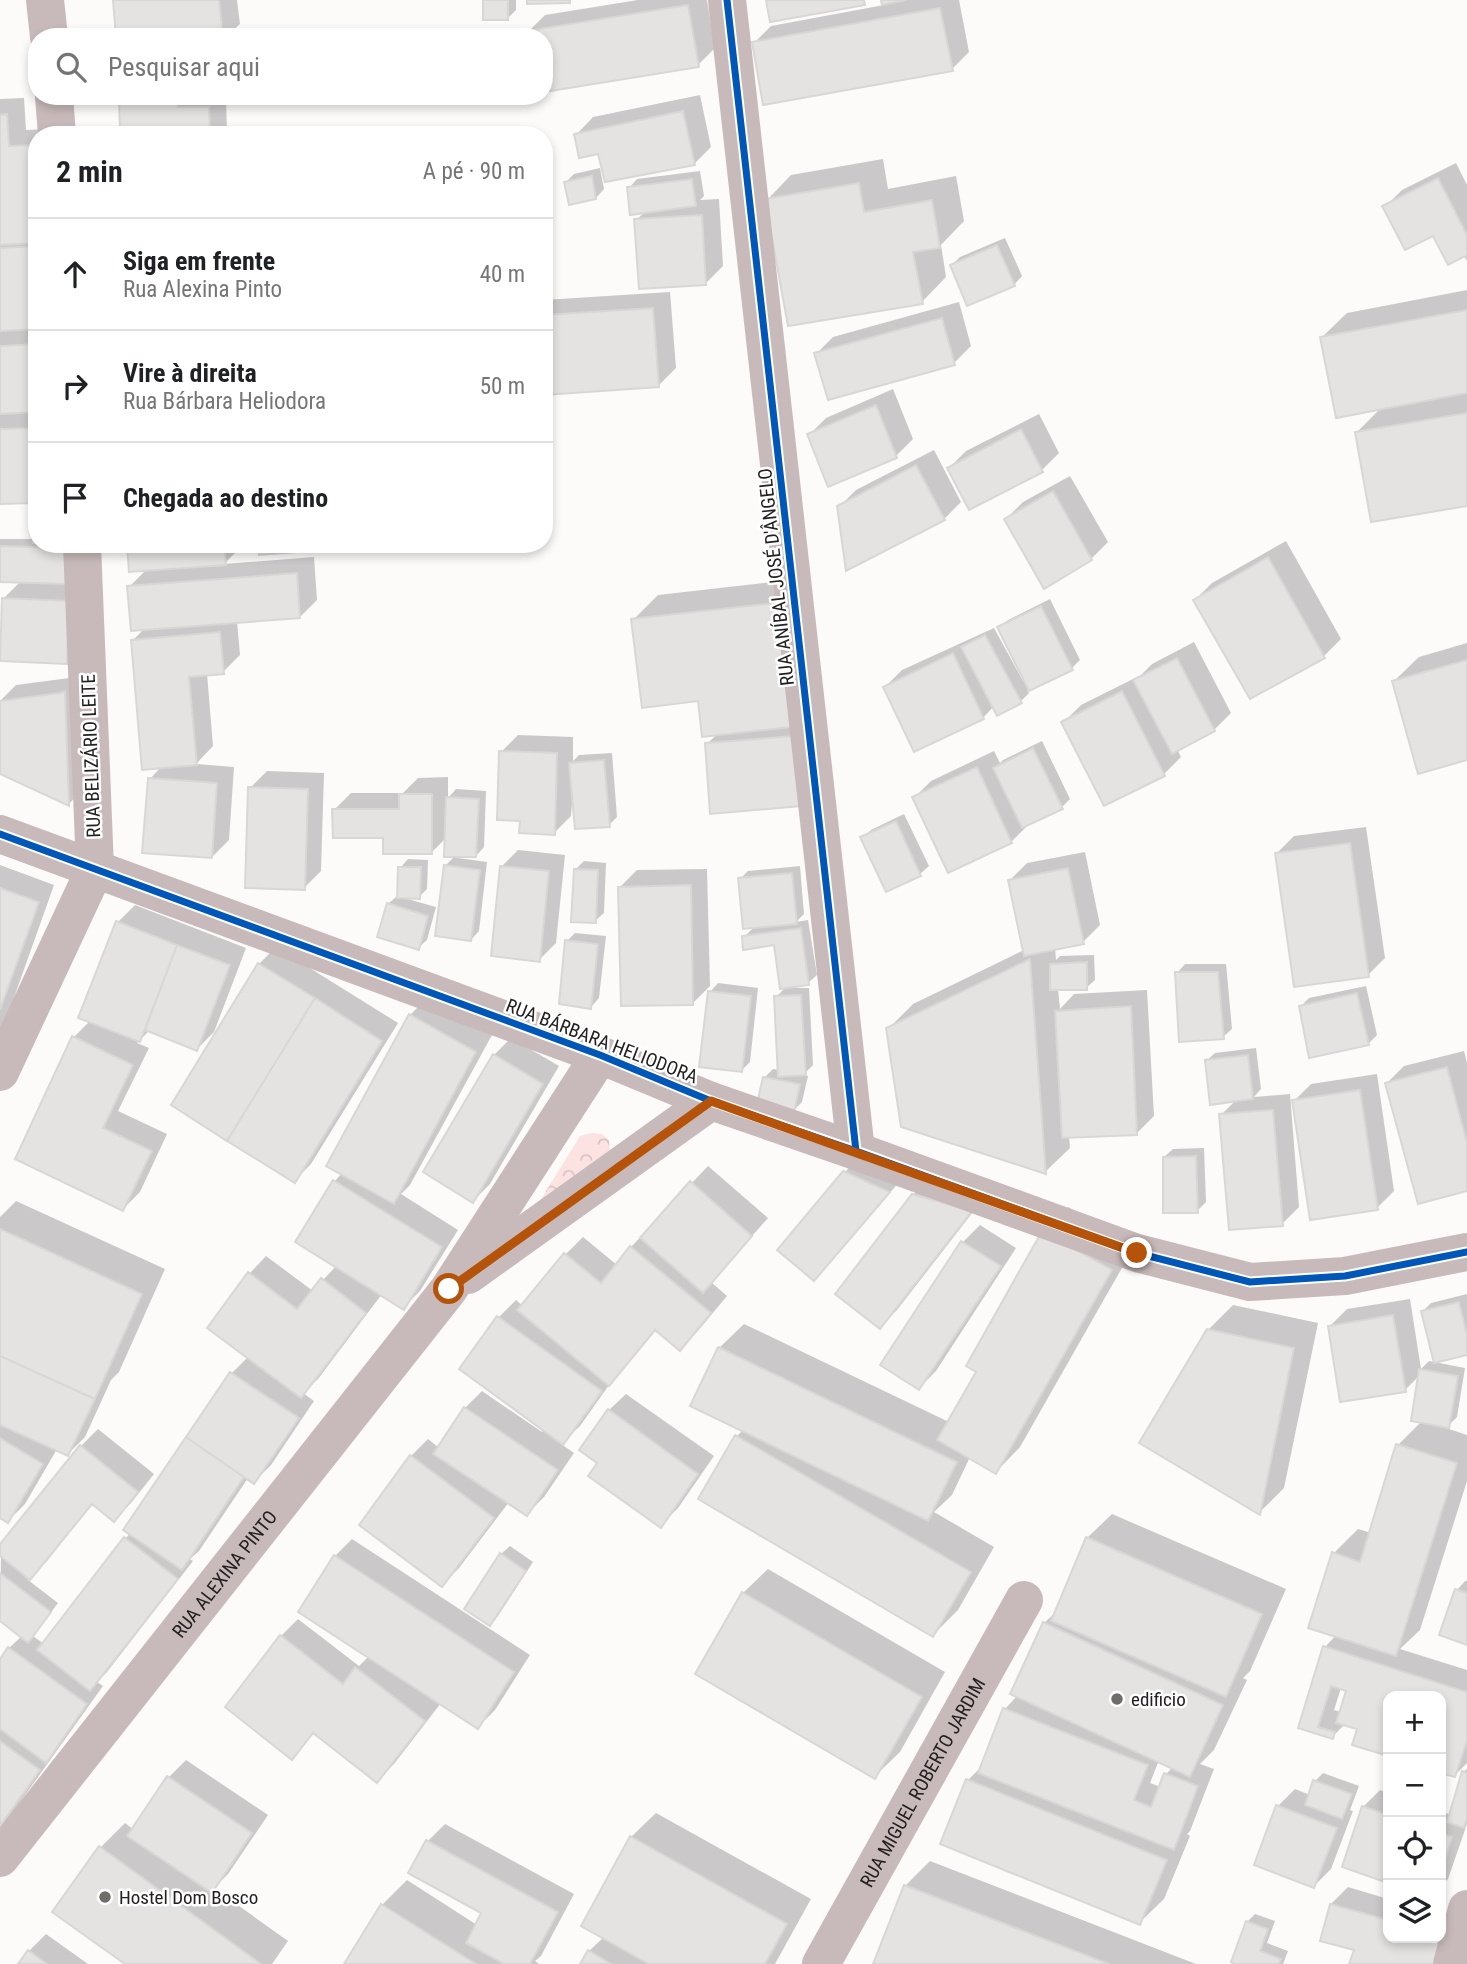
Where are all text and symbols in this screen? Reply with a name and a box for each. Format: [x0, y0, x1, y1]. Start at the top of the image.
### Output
search box [28, 28, 553, 105]
icon: search [52, 48, 90, 86]
text: Pesquisar aqui [108, 52, 260, 82]
text: 2 min [56, 154, 123, 189]
text: A pé · 90 m [423, 158, 525, 185]
text: Siga em frente [123, 246, 275, 276]
icon: ahead [56, 255, 94, 293]
text: 40 m [480, 261, 525, 288]
text: Rua Alexina Pinto [123, 276, 282, 303]
text: Vire à direita [123, 358, 257, 388]
icon: right [56, 367, 94, 405]
text: 50 m [480, 373, 525, 400]
text: Rua Bárbara Heliodora [123, 388, 326, 415]
street label: RUA ANÍBAL JOSÉ D'ÂNGELO [753, 467, 799, 687]
icon: arrive [56, 479, 94, 517]
text: Chegada ao destino [123, 483, 328, 513]
street label: RUA BELIZÁRIO LEITE [77, 674, 105, 838]
street label: RUA BÁRBARA HELIODORA [503, 994, 701, 1088]
route end [1121, 1237, 1152, 1268]
route start [433, 1273, 464, 1304]
street label: RUA ALEXINA PINTO [167, 1506, 282, 1642]
street label: RUA MIGUEL ROBERTO JARDIM [855, 1674, 990, 1891]
place label: edificio [1131, 1688, 1186, 1711]
marker: edificio [1109, 1691, 1125, 1707]
map controls [1383, 1691, 1446, 1943]
button: + [1383, 1691, 1446, 1754]
button: − [1383, 1754, 1446, 1817]
button: locate [1383, 1817, 1446, 1880]
button: layers [1383, 1880, 1446, 1943]
place label: Hostel Dom Bosco [119, 1886, 258, 1909]
marker: Hostel Dom Bosco [97, 1889, 113, 1905]

